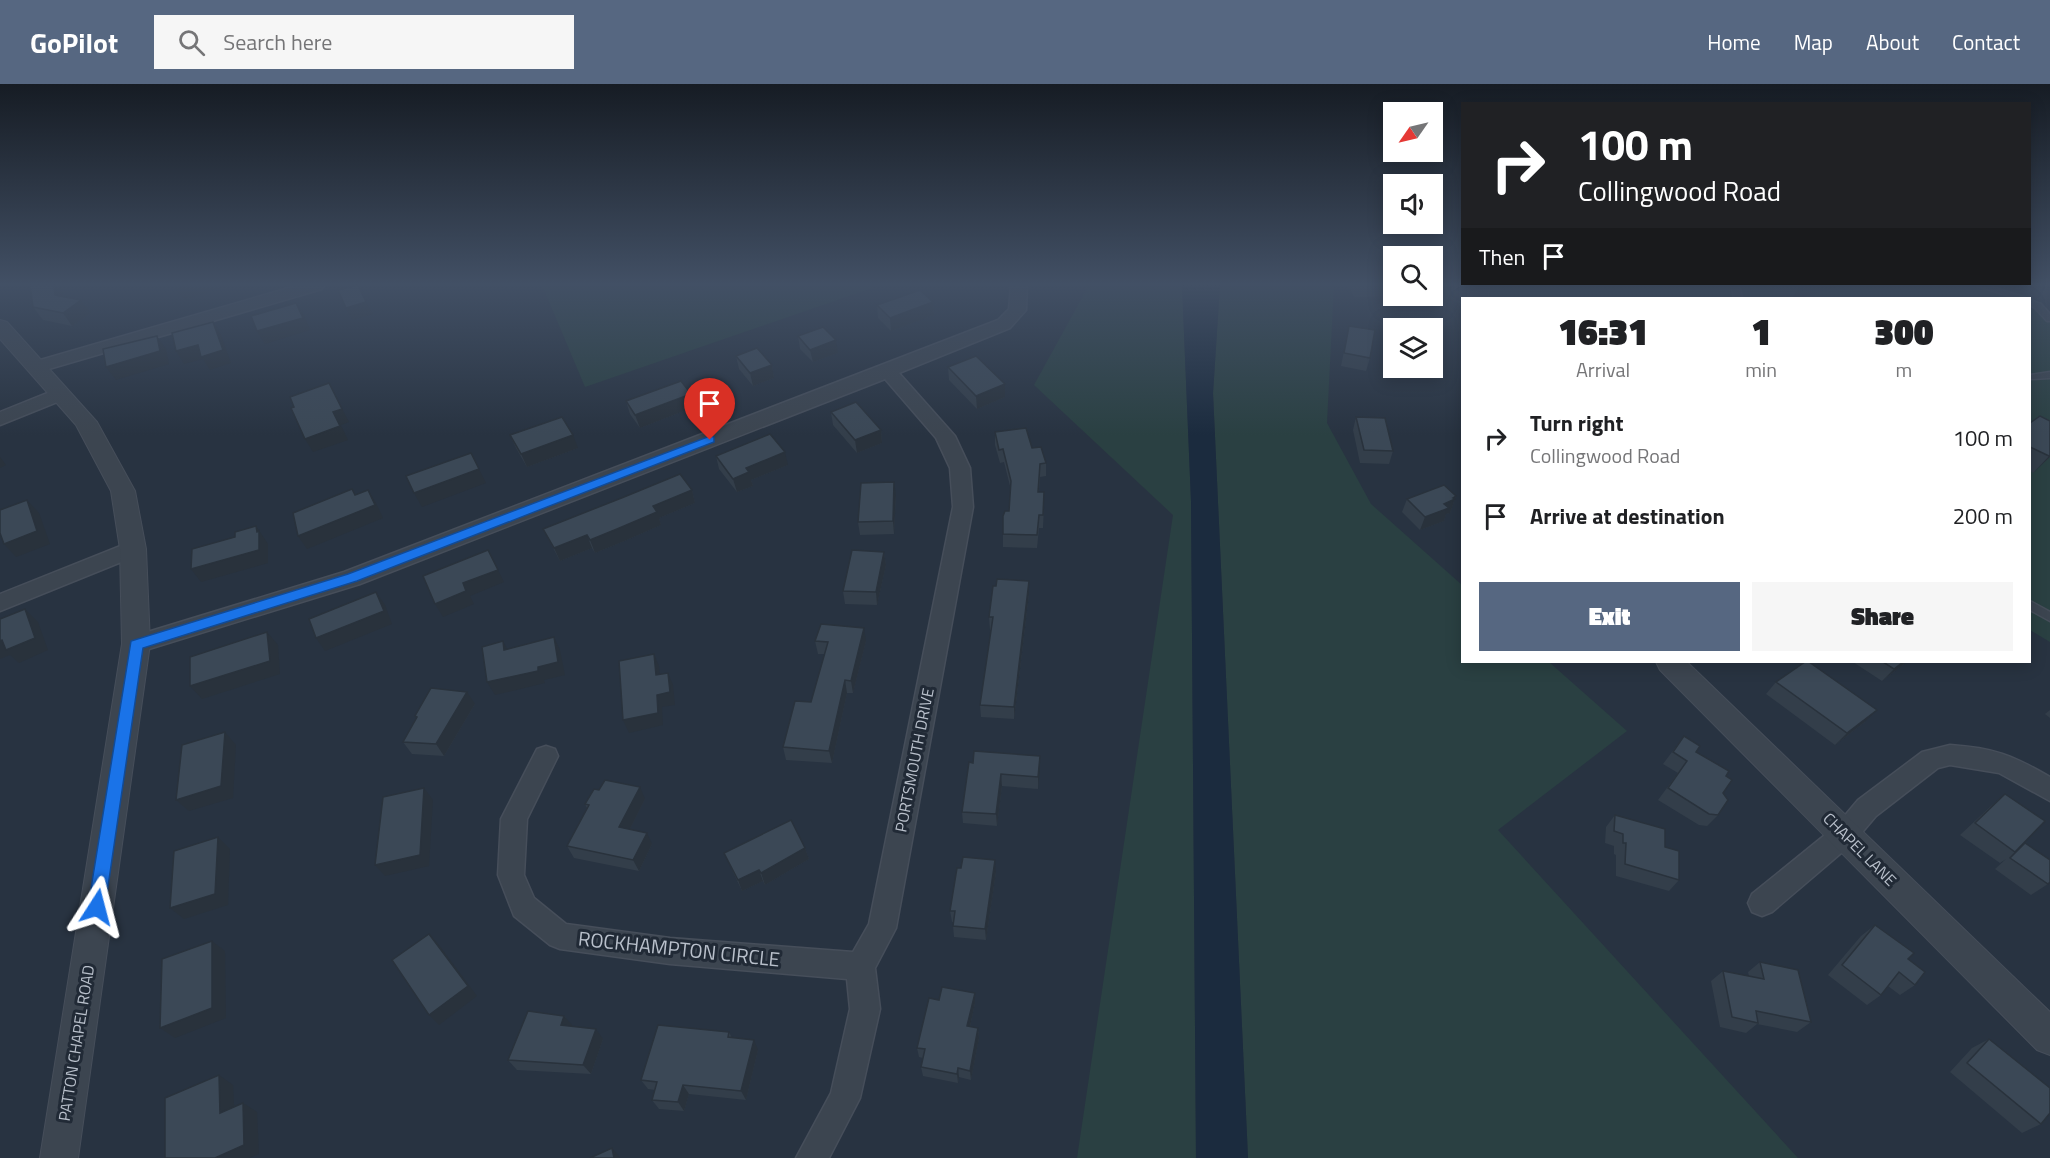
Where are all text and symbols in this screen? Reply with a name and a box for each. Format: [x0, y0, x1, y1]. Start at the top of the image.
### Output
search box [154, 15, 574, 69]
text: GoPilot [30, 21, 118, 64]
text: Search here [223, 25, 332, 59]
icon: search [175, 26, 208, 59]
text: Home [1707, 26, 1761, 58]
text: Map [1794, 26, 1833, 58]
text: About [1866, 26, 1919, 58]
text: Contact [1952, 26, 2020, 58]
north arrow [1383, 102, 1443, 162]
map controls [1383, 102, 1443, 378]
text: 100 m [1578, 112, 1693, 176]
icon: right [1479, 126, 1557, 204]
text: Collingwood Road [1578, 170, 1781, 211]
button: sound [1383, 174, 1443, 234]
text: Then [1479, 240, 1525, 274]
icon: arrive [1537, 240, 1570, 273]
button: search [1383, 246, 1443, 306]
text: 16:31 [1558, 304, 1648, 359]
text: 1 [1751, 304, 1771, 359]
text: 300 [1874, 304, 1934, 359]
button: layers [1383, 318, 1443, 378]
text: Arrival [1576, 354, 1630, 385]
text: min [1745, 354, 1777, 385]
text: m [1896, 354, 1912, 385]
pin [684, 378, 735, 440]
icon: arrive [693, 387, 726, 420]
text: Turn right [1530, 406, 1624, 440]
text: 100 m [1953, 421, 2013, 455]
icon: right [1479, 422, 1512, 455]
text: Collingwood Road [1530, 440, 1680, 471]
text: Arrive at destination [1530, 499, 1725, 533]
text: 200 m [1953, 499, 2013, 533]
icon: arrive [1479, 500, 1512, 533]
button: Exit [1479, 582, 1740, 651]
button: Share [1752, 582, 2013, 651]
street label: PORTSMOUTH DRIVE [888, 686, 940, 834]
street label: CHAPEL LANE [1818, 807, 1902, 891]
position arrow [65, 875, 129, 939]
street label: ROCKHAMPTON CIRCLE [577, 922, 781, 975]
street label: PATTON CHAPEL ROAD [52, 963, 100, 1123]

